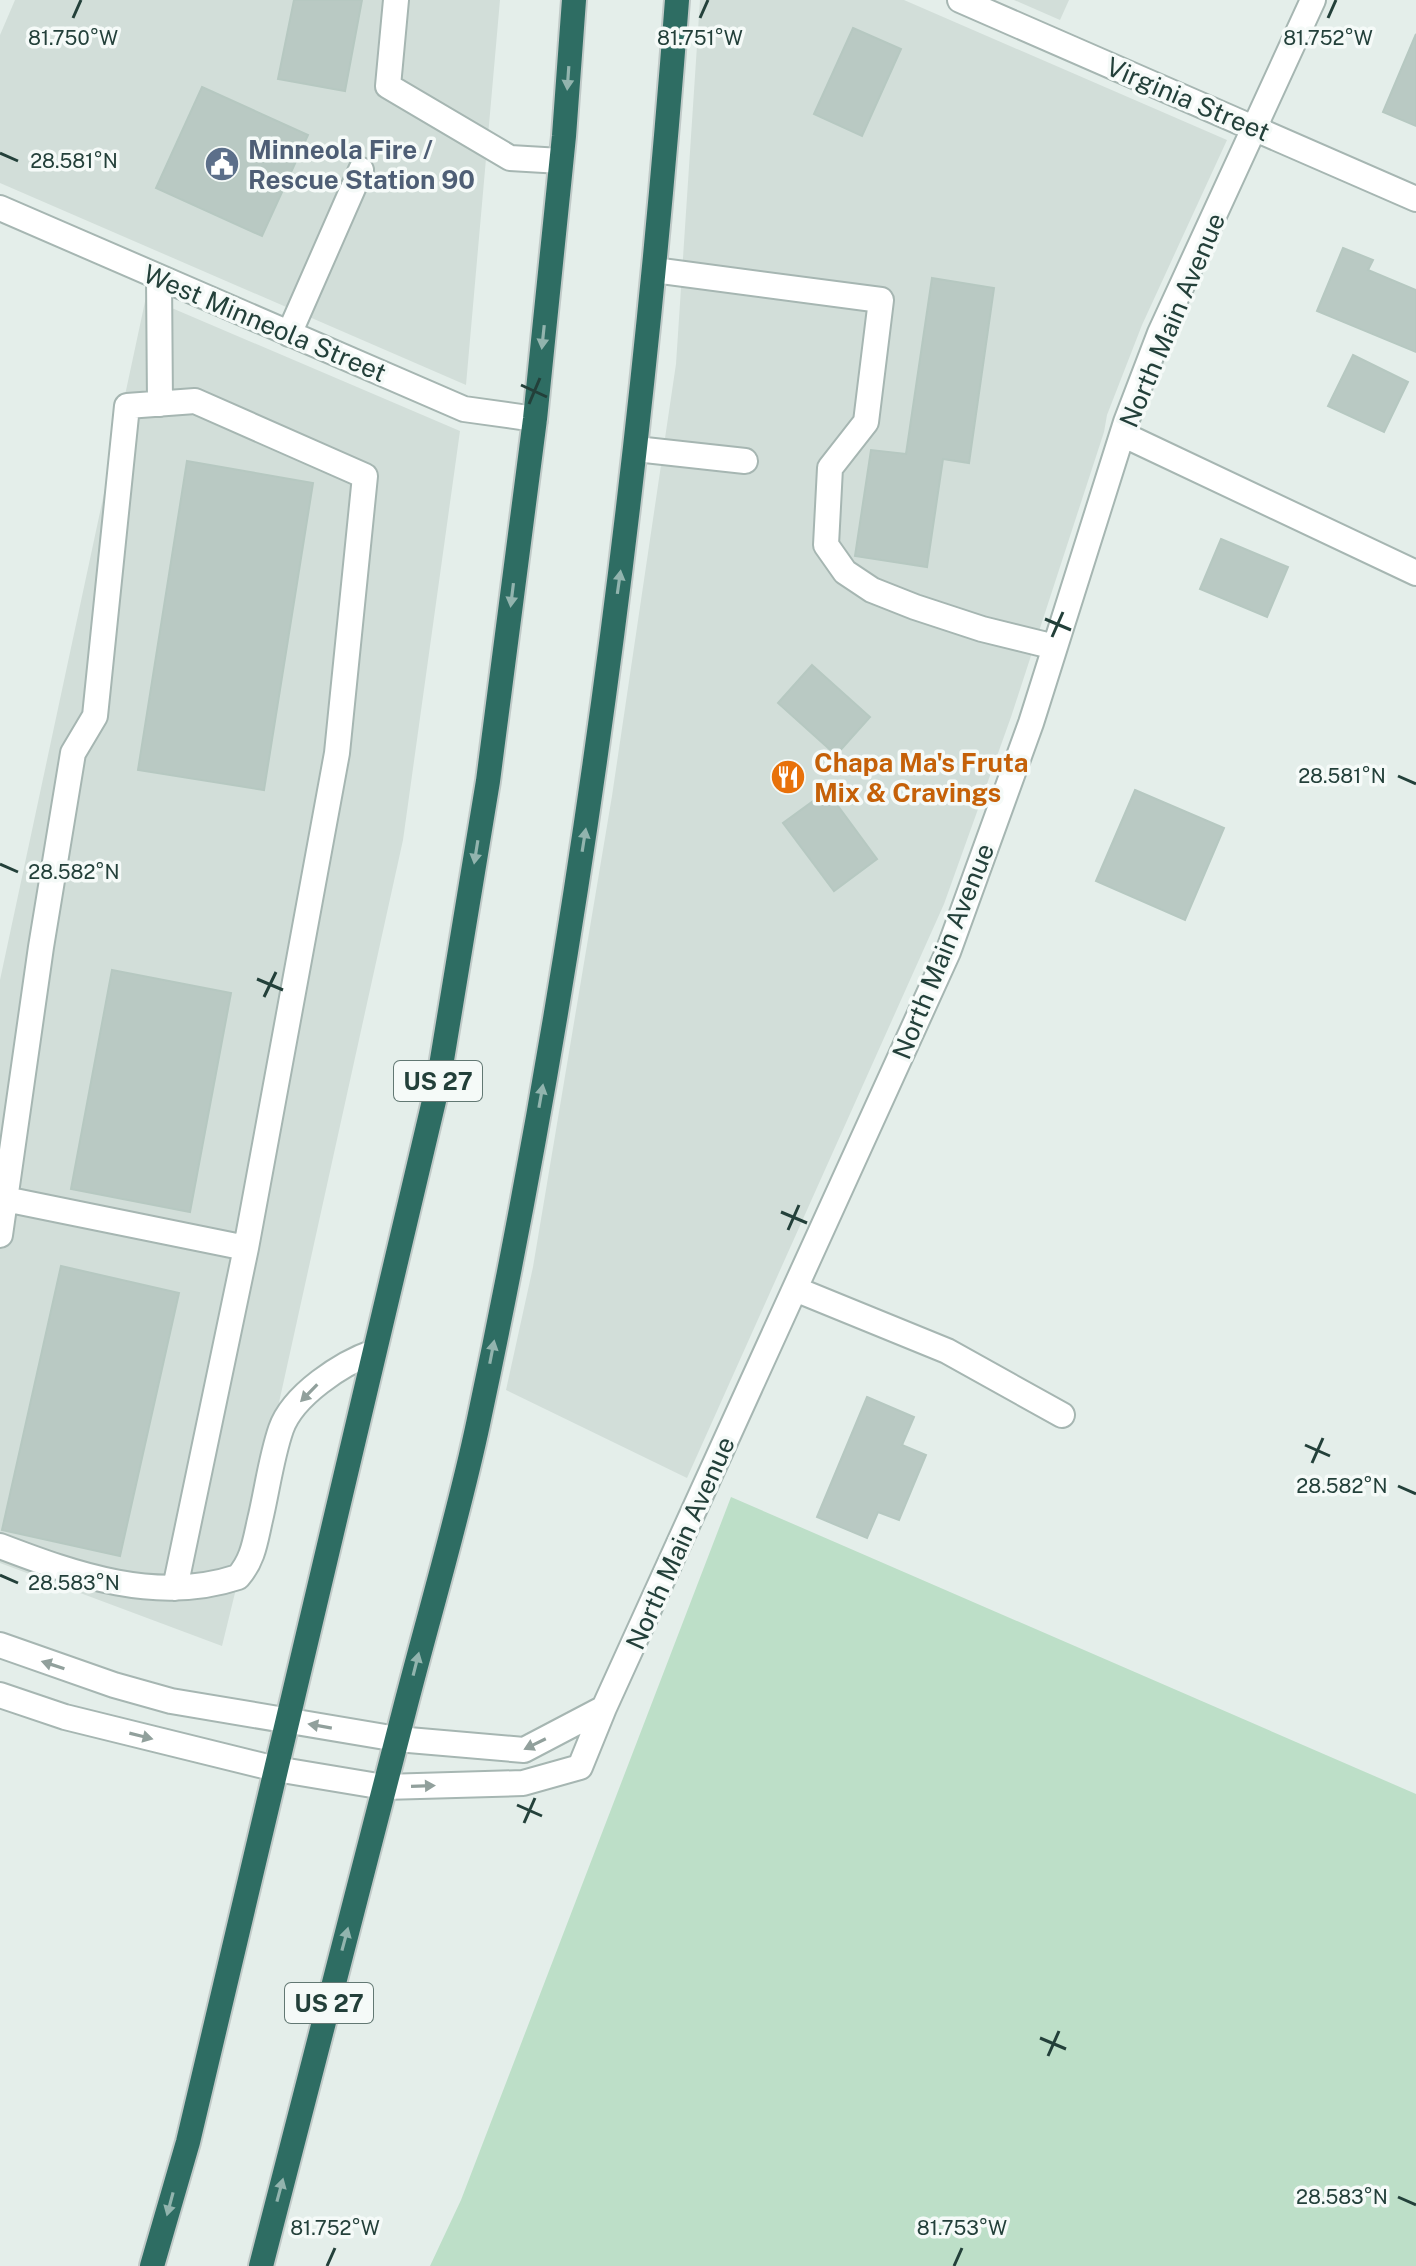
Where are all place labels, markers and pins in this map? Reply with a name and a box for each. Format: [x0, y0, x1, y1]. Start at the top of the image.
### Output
place label: Minneola Fire / Rescue Station 90 [248, 134, 475, 195]
public building icon: Minneola Fire / Rescue Station 90 [203, 145, 241, 183]
place label: Chapa Ma's Fruta Mix & Cravings [814, 747, 1028, 808]
restaurant icon: Chapa Ma's Fruta Mix & Cravings [769, 758, 807, 796]

